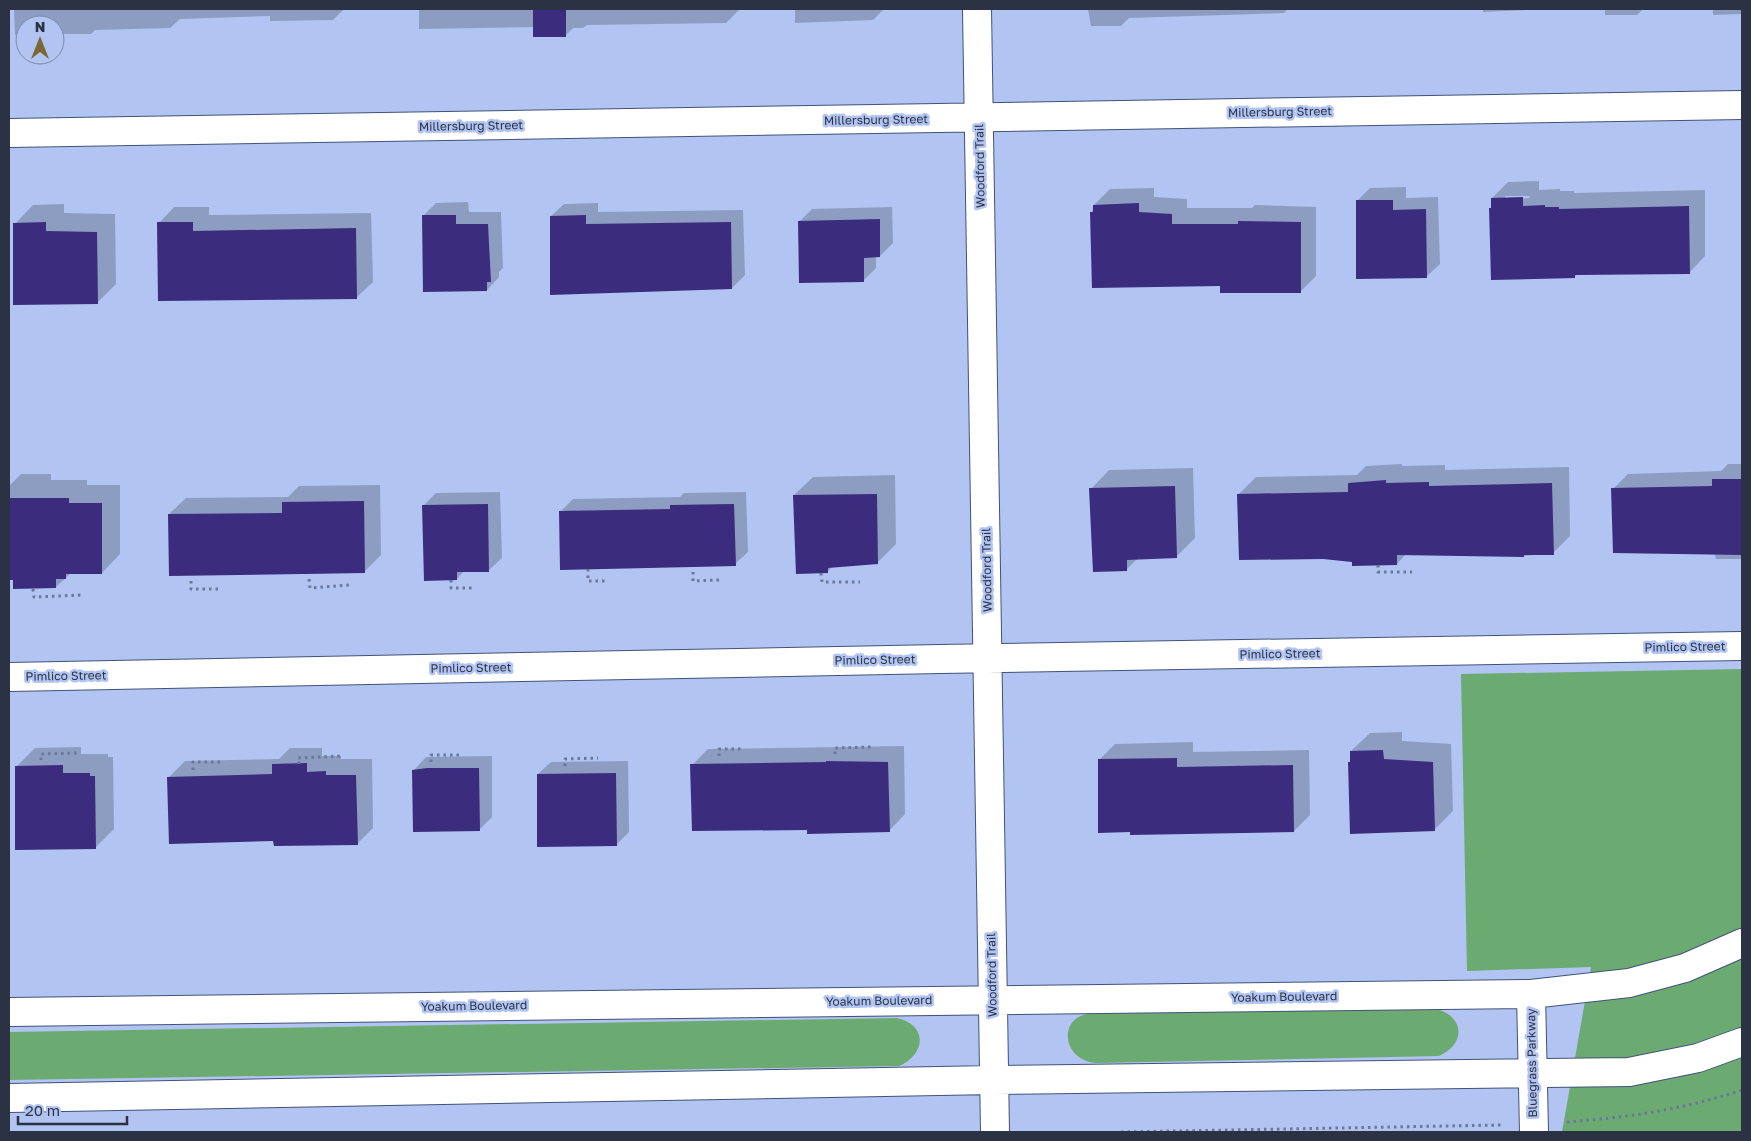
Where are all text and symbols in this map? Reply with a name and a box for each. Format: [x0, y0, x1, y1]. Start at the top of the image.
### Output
north arrow [15, 15, 65, 65]
text: N [35, 18, 45, 35]
street label: Millersburg Street [1228, 103, 1332, 120]
street label: Millersburg Street [824, 111, 928, 128]
street label: Millersburg Street [419, 117, 523, 134]
street label: Woodford Trail [971, 124, 988, 208]
street label: Woodford Trail [978, 528, 995, 612]
street label: Pimlico Street [1644, 638, 1726, 655]
street label: Pimlico Street [1239, 645, 1321, 662]
street label: Pimlico Street [834, 651, 916, 668]
street label: Pimlico Street [430, 659, 512, 676]
street label: Pimlico Street [25, 667, 107, 684]
street label: Woodford Trail [983, 933, 1000, 1017]
street label: Yoakum Boulevard [1231, 988, 1337, 1005]
street label: Yoakum Boulevard [826, 992, 932, 1009]
street label: Yoakum Boulevard [421, 997, 527, 1014]
street label: Bluegrass Parkway [1523, 1008, 1540, 1118]
scale bar [18, 1094, 126, 1126]
text: 20 m [25, 1101, 60, 1119]

